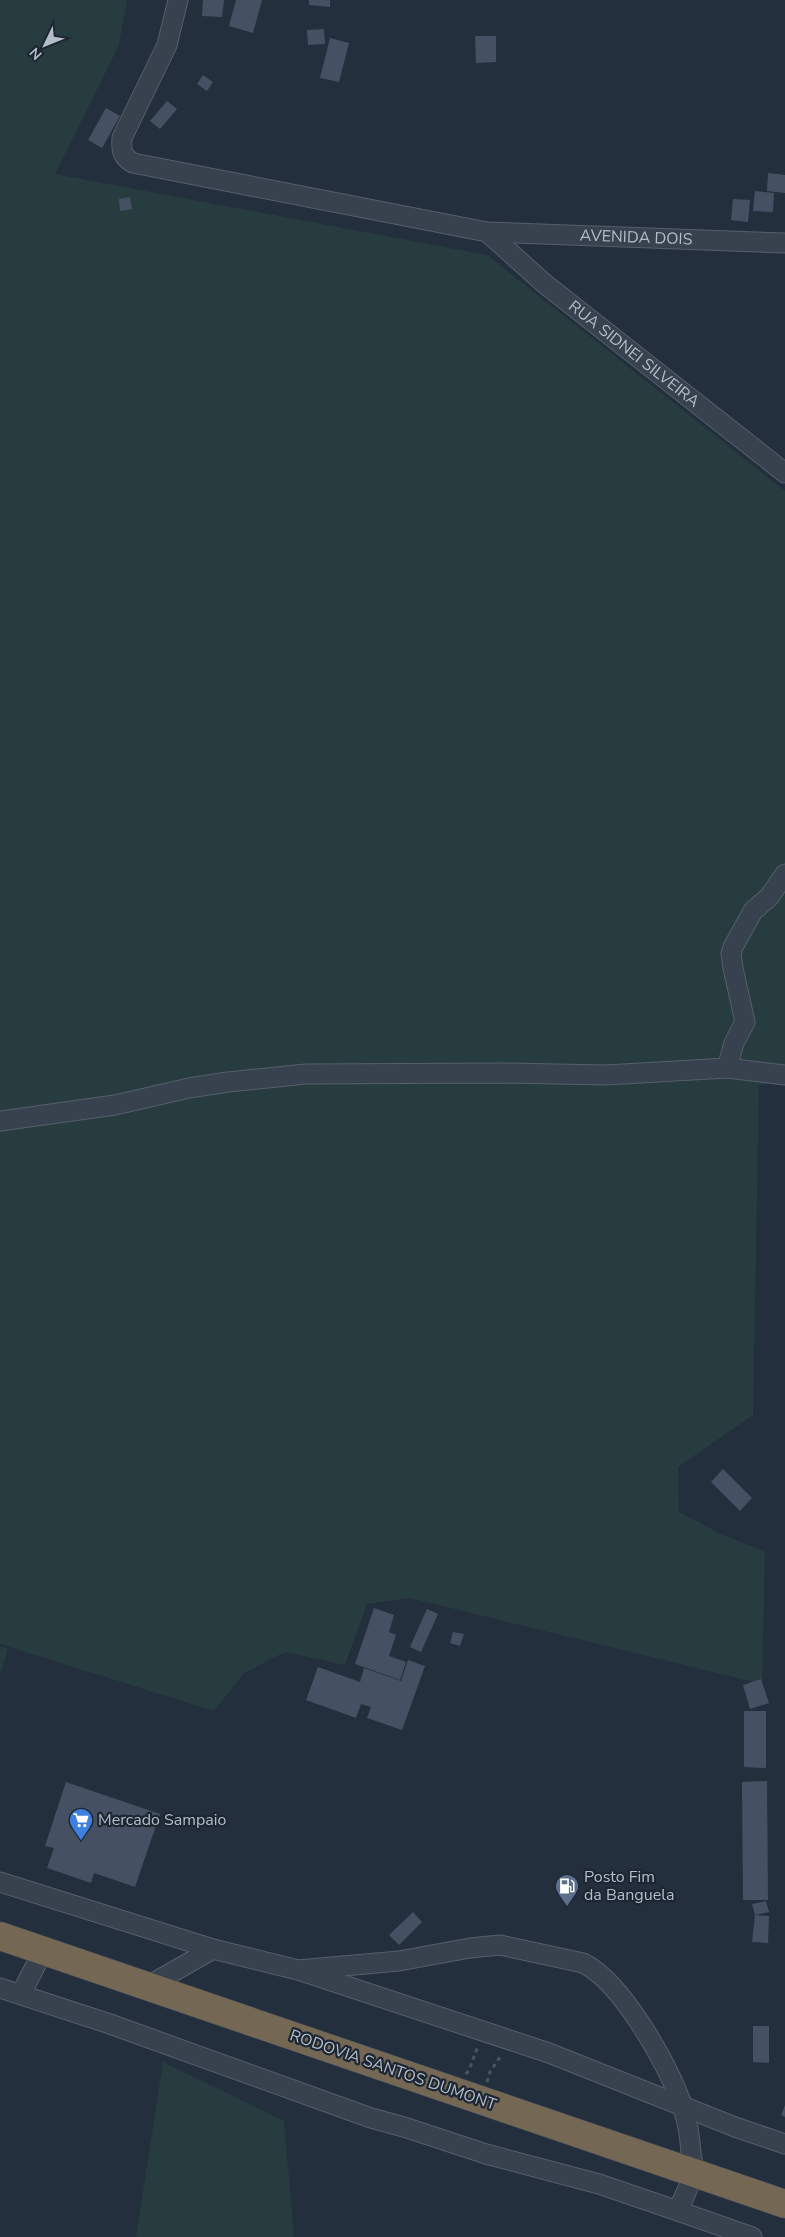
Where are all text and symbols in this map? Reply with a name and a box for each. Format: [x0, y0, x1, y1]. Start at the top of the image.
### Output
north arrow [20, 20, 70, 70]
text: N [25, 43, 46, 64]
street label: AVENIDA DOIS [579, 224, 693, 251]
street label: RUA SIDNEI SILVEIRA [564, 295, 704, 413]
supermarket icon: Mercado Sampaio [68, 1807, 94, 1841]
place label: Mercado Sampaio [98, 1809, 227, 1831]
place label: Posto Fim da Banguela [584, 1866, 674, 1906]
fuel station icon: Posto Fim da Banguela [554, 1873, 580, 1907]
street label: RODOVIA SANTOS DUMONT [287, 2024, 500, 2116]

